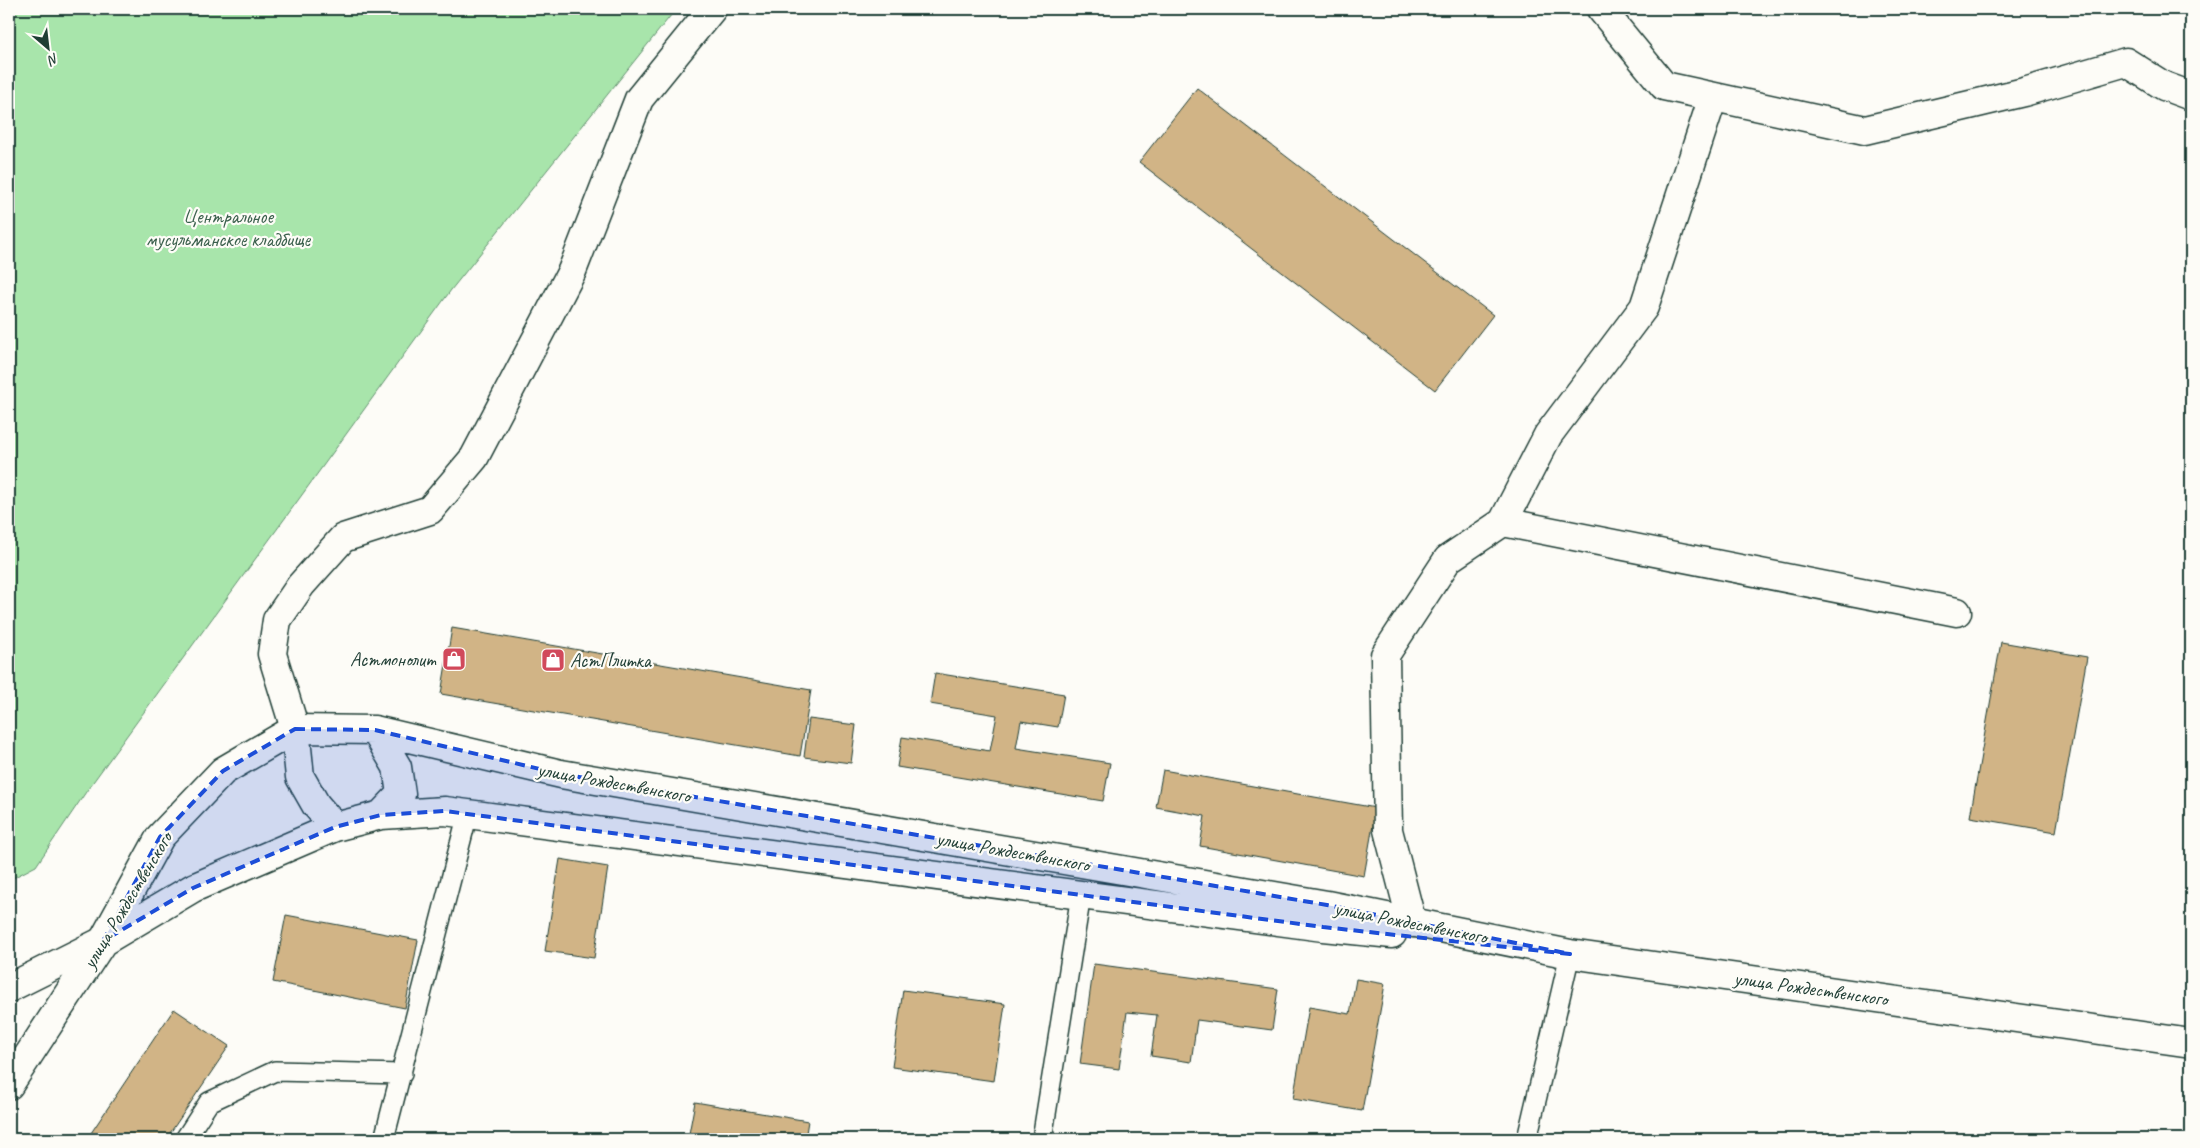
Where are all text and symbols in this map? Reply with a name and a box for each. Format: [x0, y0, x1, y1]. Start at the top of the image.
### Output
north arrow [22, 22, 72, 72]
text: N [44, 49, 62, 70]
park label: Центральное мусульманское кладбище [146, 204, 311, 252]
shop icon: Астмонолит [441, 646, 467, 672]
place label: Астмонолит [350, 647, 437, 672]
shop icon: АстПлитка [540, 647, 566, 673]
place label: АстПлитка [570, 648, 653, 673]
street label: улица Рождественского [534, 757, 694, 809]
street label: улица Рождественского [76, 826, 179, 974]
street label: улица Рождественского [933, 826, 1093, 878]
street label: улица Рождественского [1331, 895, 1491, 950]
street label: улица Рождественского [1731, 965, 1891, 1012]

